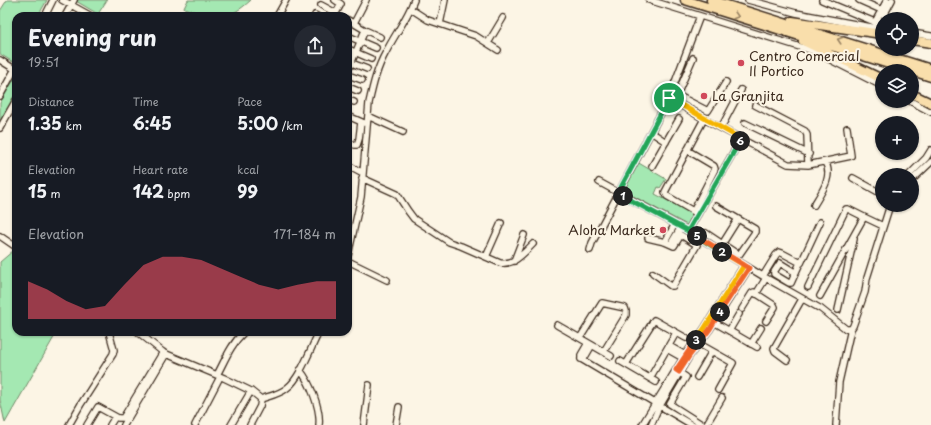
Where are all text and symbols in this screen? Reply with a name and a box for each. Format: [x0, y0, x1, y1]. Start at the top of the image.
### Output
one-way arrow [732, 11, 739, 20]
map controls [875, 12, 919, 212]
button: locate [875, 12, 919, 56]
text: Evening run [28, 20, 157, 53]
button: share [294, 25, 336, 67]
one-way arrow [837, 36, 844, 45]
place label: Centro Comercial Il Portico [749, 46, 859, 80]
text: 19:51 [28, 52, 59, 71]
marker: Centro Comercial Il Portico [736, 58, 746, 68]
button: layers [875, 64, 919, 108]
pin [652, 81, 686, 115]
place label: La Granjita [712, 86, 784, 105]
icon: arrive [658, 87, 680, 109]
marker: La Granjita [699, 91, 709, 101]
text: Distance [28, 93, 74, 110]
text: Time [133, 93, 159, 110]
text: Pace [237, 93, 262, 110]
text: 1.35 [28, 110, 62, 136]
text: 6:45 [133, 110, 172, 136]
text: 5:00 [237, 110, 278, 136]
button: + [875, 116, 919, 160]
text: km [62, 117, 82, 134]
text: /km [278, 117, 303, 134]
pin: 6 [730, 131, 750, 151]
text: 6 [736, 132, 744, 149]
text: Elevation [28, 161, 75, 178]
text: Heart rate [133, 161, 188, 178]
text: kcal [237, 161, 259, 178]
button: − [875, 168, 919, 212]
text: 15 [28, 178, 47, 204]
text: 142 [133, 178, 164, 204]
text: 99 [237, 178, 258, 204]
text: m [47, 185, 61, 202]
text: bpm [164, 185, 190, 202]
pin: 1 [613, 186, 633, 206]
text: 1 [620, 187, 626, 204]
place label: Aloha Market [568, 220, 655, 239]
text: Elevation [28, 224, 84, 243]
text: 171–184 m [273, 224, 336, 243]
marker: Aloha Market [658, 225, 668, 235]
pin: 5 [687, 226, 707, 246]
text: 5 [693, 227, 701, 244]
pin: 2 [712, 242, 732, 262]
text: 2 [718, 243, 726, 260]
pin: 4 [710, 302, 730, 322]
text: 4 [716, 303, 724, 320]
pin: 3 [686, 330, 706, 350]
text: 3 [692, 331, 700, 348]

